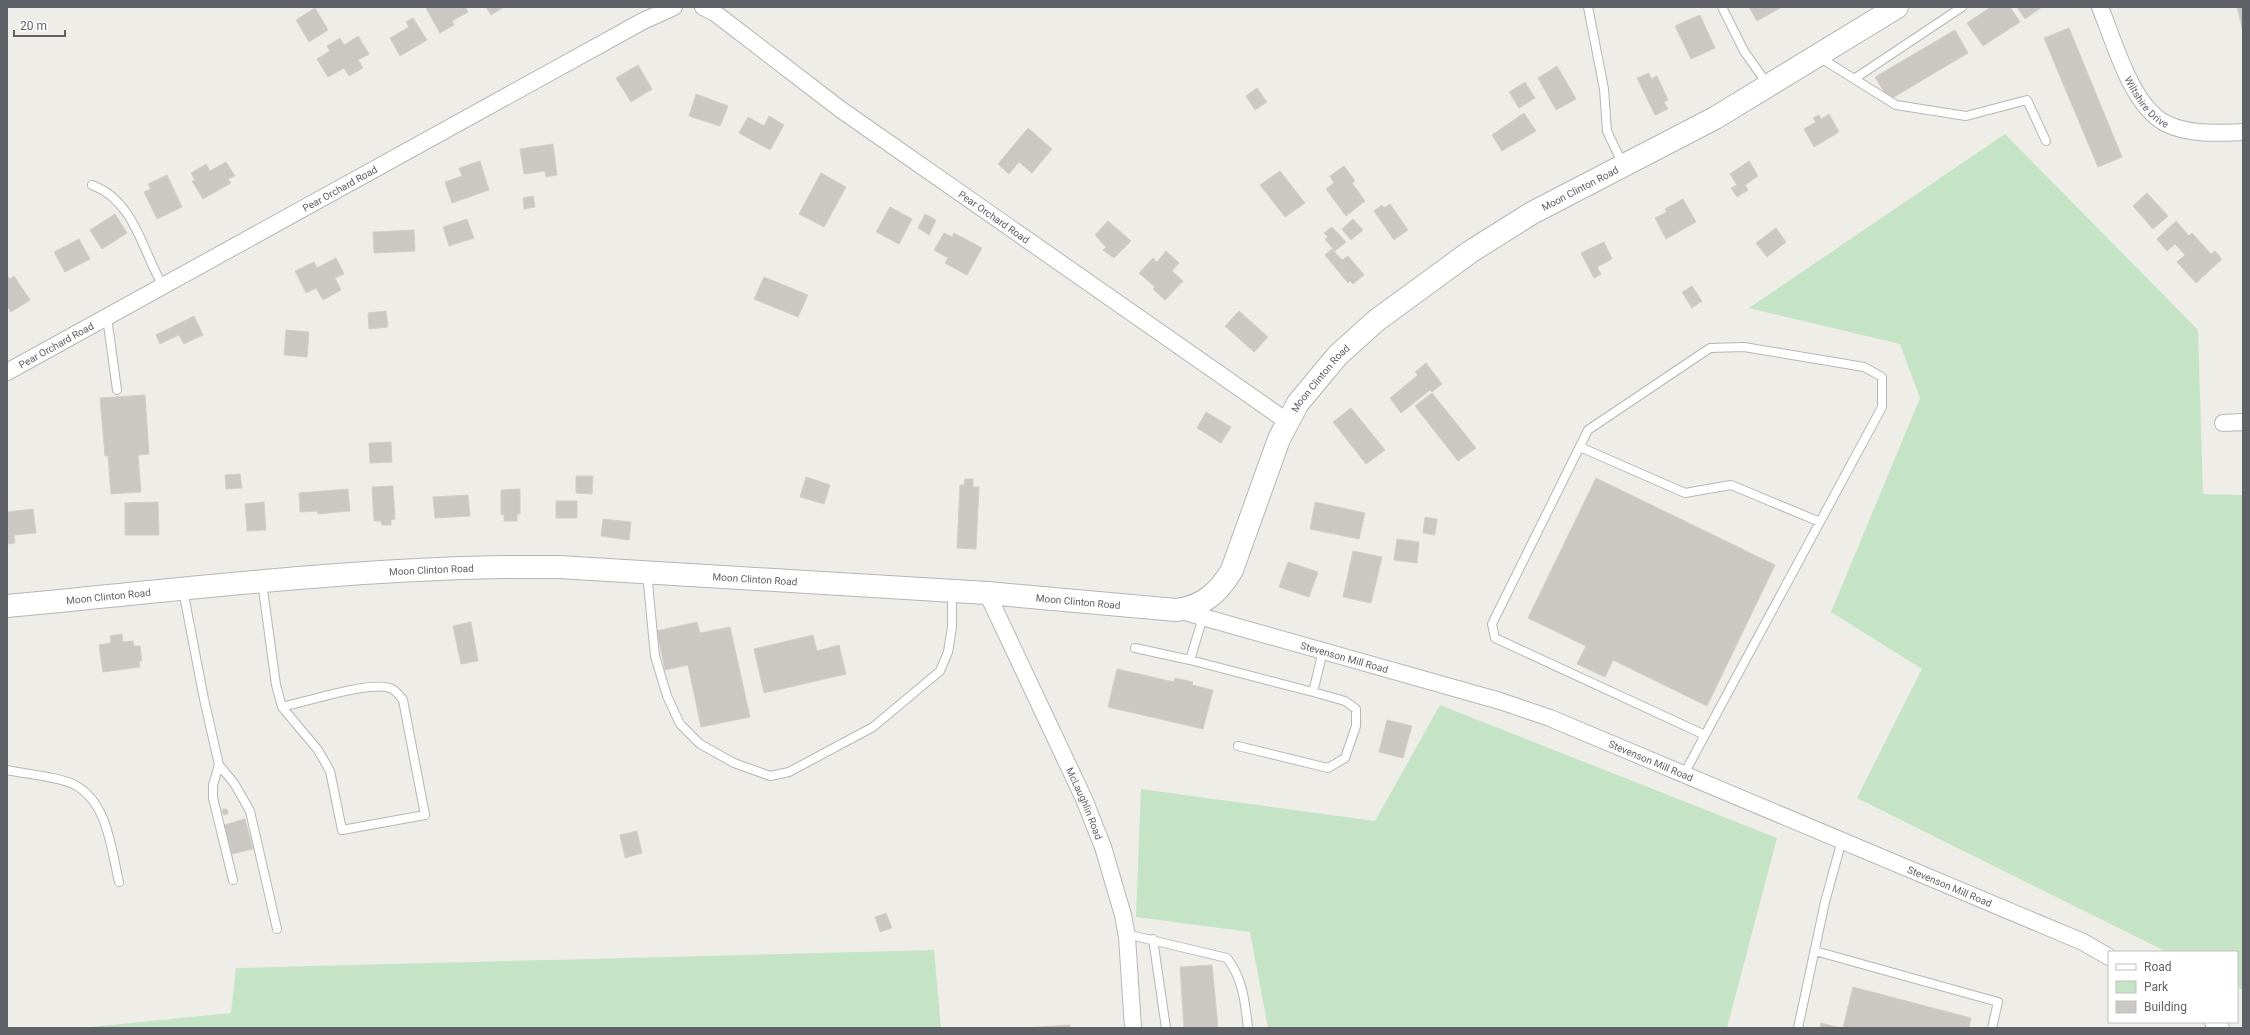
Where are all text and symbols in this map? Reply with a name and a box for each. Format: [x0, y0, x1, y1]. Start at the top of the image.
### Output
scale bar [14, 12, 65, 38]
text: 20 m [20, 19, 47, 33]
street label: Wiltshire Drive [2123, 74, 2171, 129]
street label: Pear Orchard Road [300, 163, 379, 213]
street label: Moon Clinton Road [1540, 164, 1620, 213]
street label: Pear Orchard Road [957, 188, 1032, 245]
street label: Pear Orchard Road [17, 320, 95, 370]
street label: Moon Clinton Road [1289, 342, 1352, 414]
street label: Moon Clinton Road [389, 562, 474, 577]
street label: Moon Clinton Road [712, 571, 798, 587]
street label: Moon Clinton Road [66, 586, 151, 606]
street label: Moon Clinton Road [1035, 592, 1121, 610]
street label: Stevenson Mill Road [1299, 639, 1390, 675]
street label: Stevenson Mill Road [1607, 738, 1695, 783]
street label: McLaughlin Road [1064, 766, 1105, 841]
street label: Stevenson Mill Road [1906, 863, 1994, 909]
legend [2108, 951, 2238, 1023]
text: Road [2144, 960, 2172, 974]
text: Park [2144, 980, 2169, 994]
text: Building [2144, 1000, 2187, 1014]

